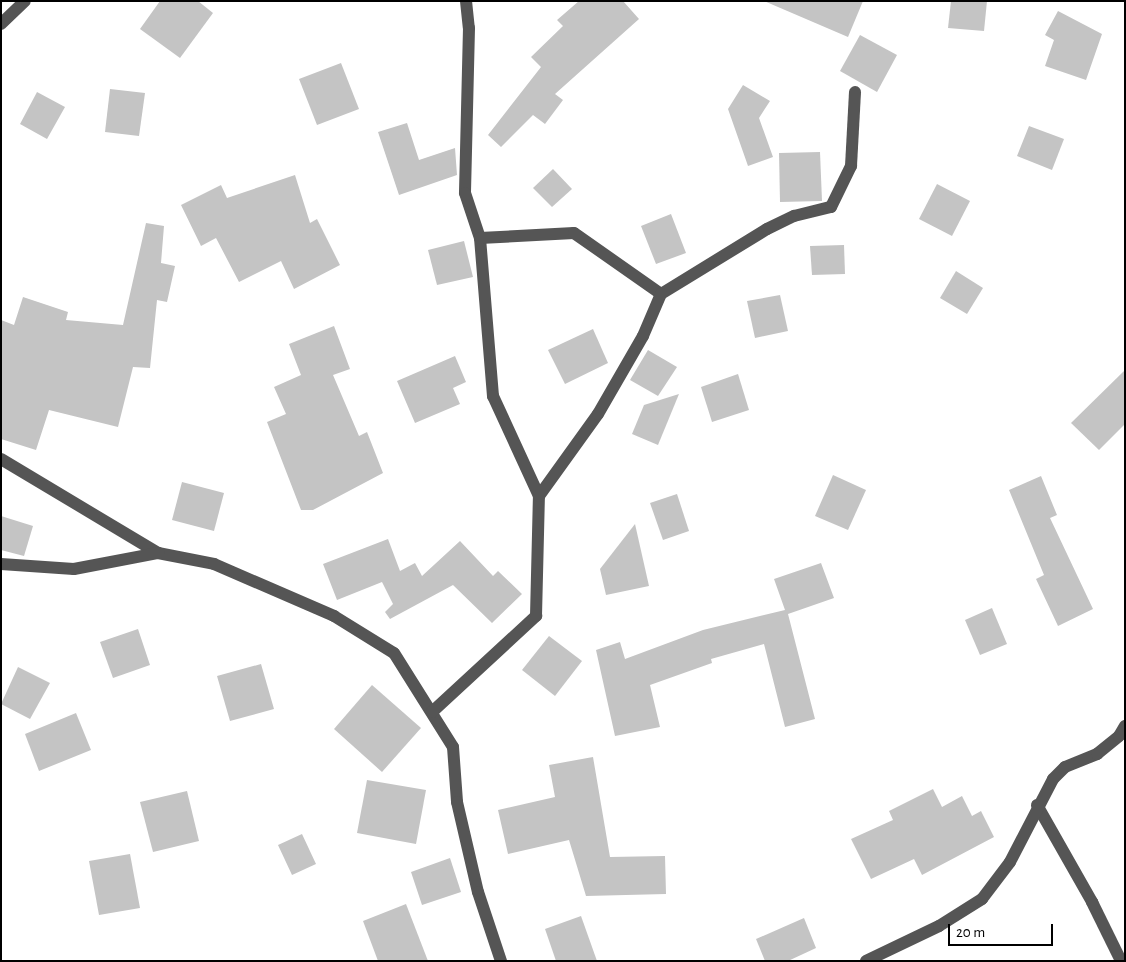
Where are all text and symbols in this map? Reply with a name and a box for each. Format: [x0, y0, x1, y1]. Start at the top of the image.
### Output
scale bar [951, 914, 1056, 946]
text: 20 m [956, 925, 985, 940]

